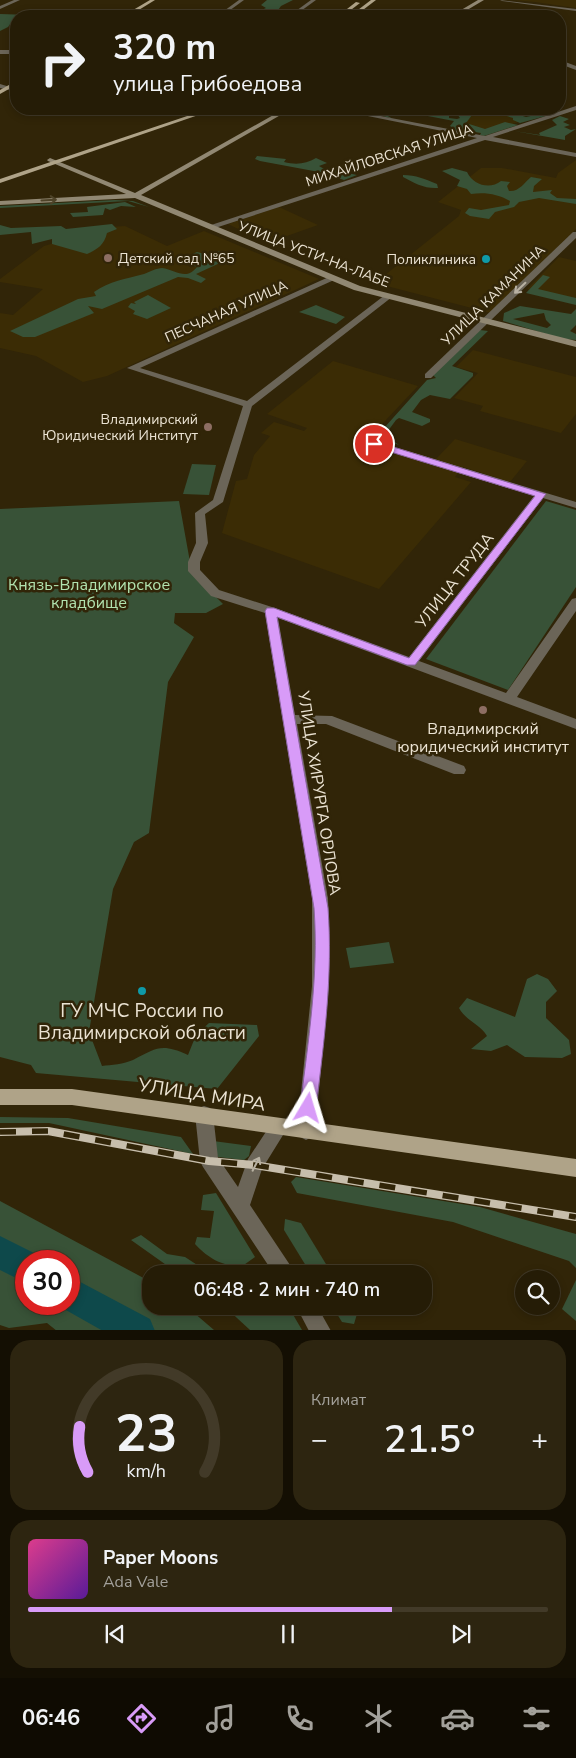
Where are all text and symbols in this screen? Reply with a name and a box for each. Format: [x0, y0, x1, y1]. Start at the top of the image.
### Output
text: 320 m [113, 24, 216, 71]
icon: right [30, 30, 95, 95]
text: улица Грибоедова [113, 69, 302, 99]
street label: МИХАЙЛОВСКАЯ УЛИЦА [303, 119, 475, 192]
one-way arrow [40, 196, 56, 205]
street label: УЛИЦА УСТИ-НА-ЛАБЕ [234, 216, 392, 292]
street label: УЛИЦА КАМАНИНА [437, 241, 549, 351]
place label: Детский сад №65 [118, 249, 235, 268]
place label: Поликлиника [387, 250, 476, 269]
marker: Детский сад №65 [102, 252, 114, 264]
marker: Поликлиника [480, 253, 492, 265]
street label: ПЕСЧАНАЯ УЛИЦА [162, 276, 291, 347]
one-way arrow [515, 282, 527, 294]
place label: Владимирский Юридический Институт [42, 410, 199, 445]
marker: Владимирский Юридический Институт [202, 421, 214, 433]
pin [353, 423, 395, 465]
icon: arrive [360, 430, 388, 458]
street label: УЛИЦА ТРУДА [410, 528, 499, 634]
park label: Князь-Владимирское кладбище [8, 574, 170, 614]
street label: УЛИЦА ХИРУРГА ОРЛОВА [292, 689, 346, 897]
marker: Владимирский юридический институт [477, 704, 489, 716]
place label: Владимирский юридический институт [397, 718, 570, 758]
marker: ГУ МЧС России по Владимирской области [136, 985, 148, 997]
place label: ГУ МЧС России по Владимирской области [38, 998, 246, 1046]
street label: УЛИЦА МИРА [135, 1072, 268, 1118]
position arrow [281, 1081, 333, 1133]
one-way arrow [252, 1157, 261, 1172]
speed limit sign: 30 [15, 1250, 80, 1315]
map controls [515, 1270, 560, 1315]
button: search [515, 1270, 560, 1315]
text: 06:48 · 2 мин · 740 m [194, 1277, 380, 1303]
text: Климат [311, 1389, 366, 1411]
text: 23 [115, 1398, 178, 1469]
text: 21.5° [384, 1414, 475, 1465]
text: − [311, 1421, 328, 1459]
text: + [531, 1421, 548, 1459]
text: km/h [127, 1459, 166, 1483]
text: Paper Moons [103, 1545, 218, 1571]
text: Ada Vale [103, 1571, 168, 1593]
icon: previous [101, 1620, 129, 1648]
icon: pause [274, 1620, 302, 1648]
icon: next [447, 1620, 475, 1648]
icon: directions [124, 1701, 159, 1736]
icon: music [203, 1701, 238, 1736]
icon: phone [282, 1701, 317, 1736]
icon: climate [361, 1701, 396, 1736]
icon: car [440, 1701, 475, 1736]
icon: filters [519, 1701, 554, 1736]
text: 06:46 [22, 1703, 80, 1733]

